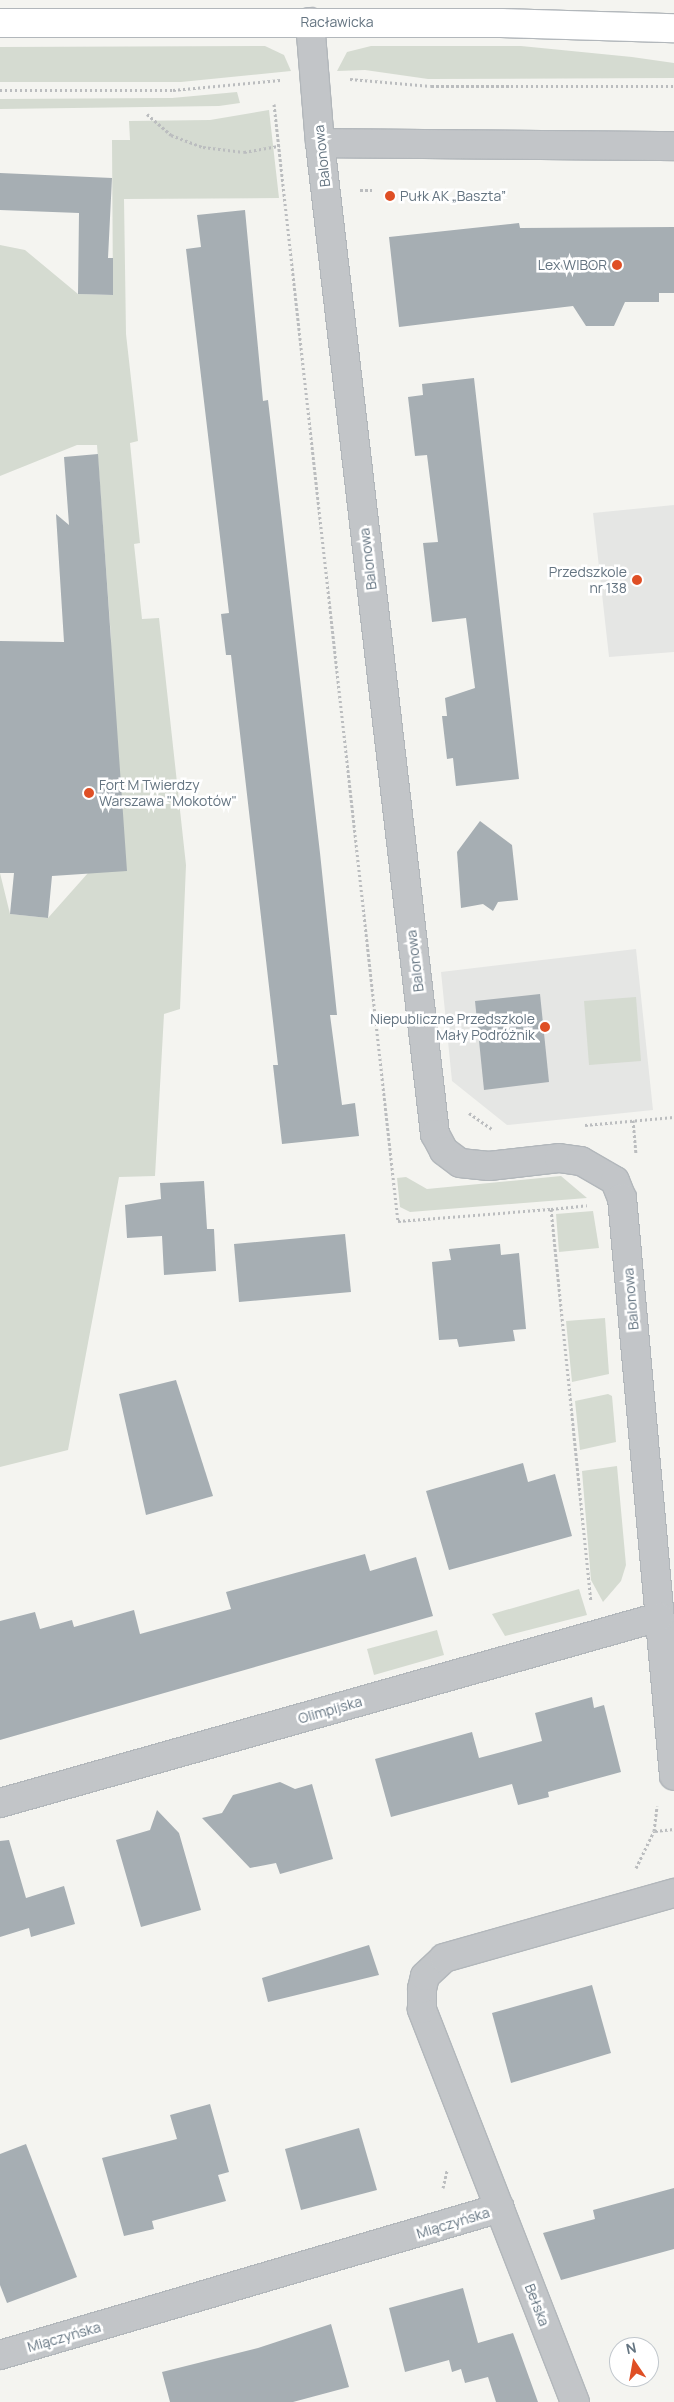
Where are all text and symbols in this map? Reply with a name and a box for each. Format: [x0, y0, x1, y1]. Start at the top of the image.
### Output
street label: Racławicka [300, 14, 374, 30]
street label: Balonowa [310, 124, 334, 188]
place label: Pułk AK „Baszta” [400, 188, 506, 204]
marker: Pułk AK „Baszta” [384, 190, 396, 202]
place label: Lex WIBOR [538, 257, 607, 273]
marker: Lex WIBOR [611, 259, 623, 271]
street label: Balonowa [356, 527, 380, 591]
place label: Przedszkole nr 138 [549, 564, 627, 596]
marker: Przedszkole nr 138 [631, 574, 643, 586]
place label: Fort M Twierdzy Warszawa "Mokotów" [99, 777, 237, 810]
marker: Fort M Twierdzy Warszawa "Mokotów" [83, 787, 95, 799]
street label: Balonowa [403, 929, 427, 993]
place label: Niepubliczne Przedszkole Mały Podróżnik [370, 1011, 535, 1044]
marker: Niepubliczne Przedszkole Mały Podróżnik [539, 1021, 551, 1033]
street label: Balonowa [620, 1267, 642, 1331]
street label: Olimpijska [296, 1693, 364, 1727]
street label: Miączyńska [414, 2204, 492, 2242]
street label: Bełska [521, 2281, 553, 2329]
street label: Miączyńska [25, 2319, 103, 2355]
north arrow [609, 2337, 659, 2387]
text: N [624, 2337, 638, 2358]

